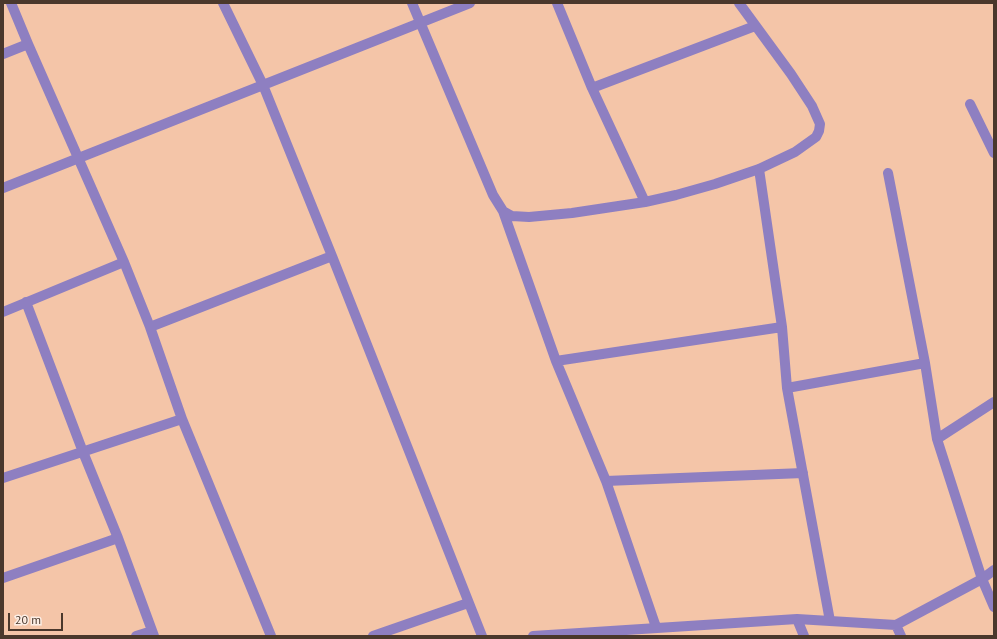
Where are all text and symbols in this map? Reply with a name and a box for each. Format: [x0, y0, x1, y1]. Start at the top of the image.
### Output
scale bar [10, 605, 65, 631]
text: 20 m [15, 612, 41, 627]

